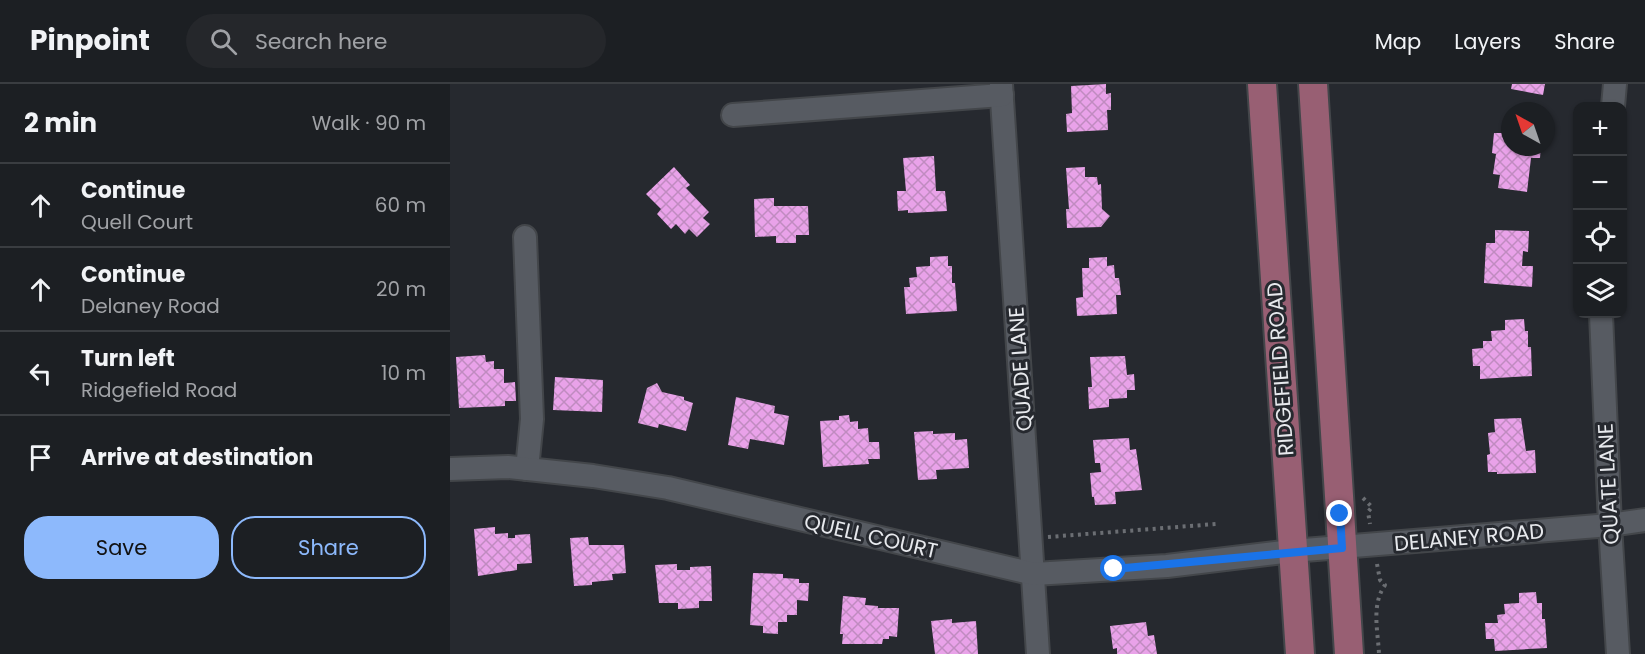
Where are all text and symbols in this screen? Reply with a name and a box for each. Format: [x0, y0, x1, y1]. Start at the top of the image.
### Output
search box [186, 14, 606, 68]
text: Pinpoint [30, 21, 150, 60]
icon: search [207, 25, 240, 58]
text: Search here [255, 26, 387, 57]
text: Map [1375, 27, 1421, 56]
text: Layers [1454, 27, 1521, 56]
text: Share [1554, 27, 1615, 56]
north arrow [1501, 102, 1555, 156]
map controls [1573, 102, 1627, 318]
button: + [1573, 102, 1627, 156]
text: 2 min [24, 105, 97, 141]
text: Walk · 90 m [312, 109, 426, 137]
button: − [1573, 156, 1627, 210]
text: Continue [81, 175, 185, 206]
icon: ahead [24, 189, 57, 222]
text: 60 m [375, 191, 426, 219]
text: Quell Court [81, 208, 193, 236]
button: locate [1573, 210, 1627, 264]
text: Continue [81, 259, 185, 290]
button: layers [1573, 264, 1627, 318]
icon: ahead [24, 273, 57, 306]
text: 20 m [376, 275, 426, 303]
street label: RIDGEFIELD ROAD [1259, 281, 1301, 457]
text: Delaney Road [81, 292, 220, 320]
street label: QUADE LANE [1001, 306, 1039, 432]
text: Turn left [81, 343, 175, 374]
icon: left [24, 357, 57, 390]
text: 10 m [381, 359, 426, 387]
text: Ridgefield Road [81, 376, 237, 404]
street label: QUATE LANE [1590, 423, 1626, 545]
icon: arrive [24, 441, 57, 474]
text: Arrive at destination [81, 442, 313, 473]
route end [1326, 500, 1352, 526]
street label: QUELL COURT [801, 507, 941, 565]
button: Save [24, 516, 219, 579]
button: Share [231, 516, 426, 579]
street label: DELANEY ROAD [1393, 516, 1545, 558]
route start [1100, 555, 1126, 581]

